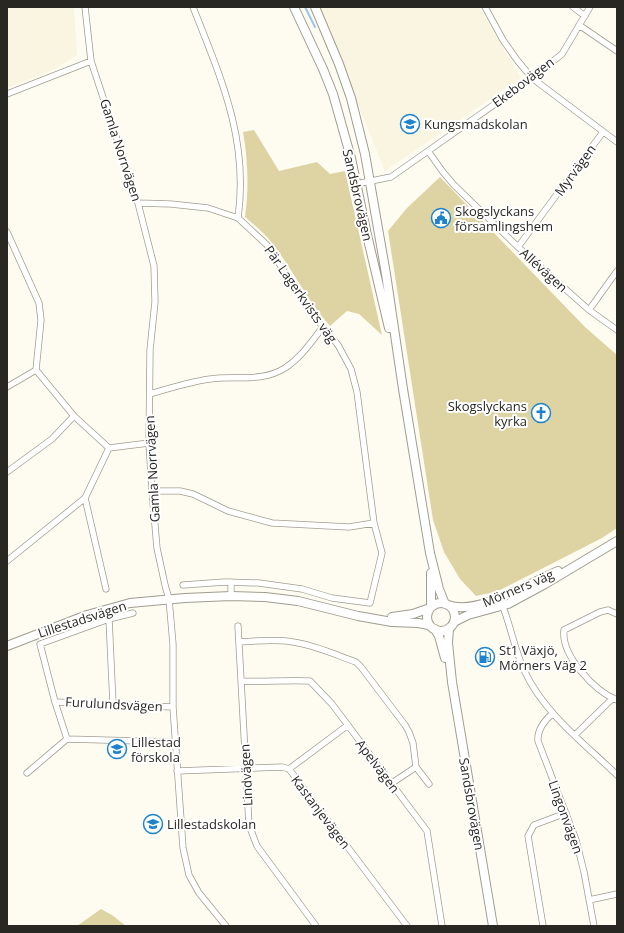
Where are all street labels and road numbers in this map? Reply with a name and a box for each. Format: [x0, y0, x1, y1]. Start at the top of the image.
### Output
street label: Ekebovägen [488, 53, 558, 111]
street label: Gamla Norrvägen [96, 96, 146, 204]
street label: Myrvägen [550, 141, 600, 199]
street label: Sandsbrovägen [339, 147, 377, 243]
street label: Pär Lagerkvists väg [261, 242, 341, 346]
street label: Allévägen [516, 244, 572, 296]
street label: Gamla Norrvägen [140, 415, 164, 523]
street label: Mörners väg [480, 565, 556, 611]
street label: Lillestadsvägen [35, 596, 129, 642]
street label: Furulundsvägen [65, 692, 163, 716]
street label: Apelvägen [352, 736, 404, 796]
street label: Lindvägen [235, 744, 257, 806]
street label: Sandsbrovägen [455, 756, 489, 852]
street label: Kastanjevägen [287, 772, 355, 852]
street label: Lingonvägen [544, 778, 588, 856]

